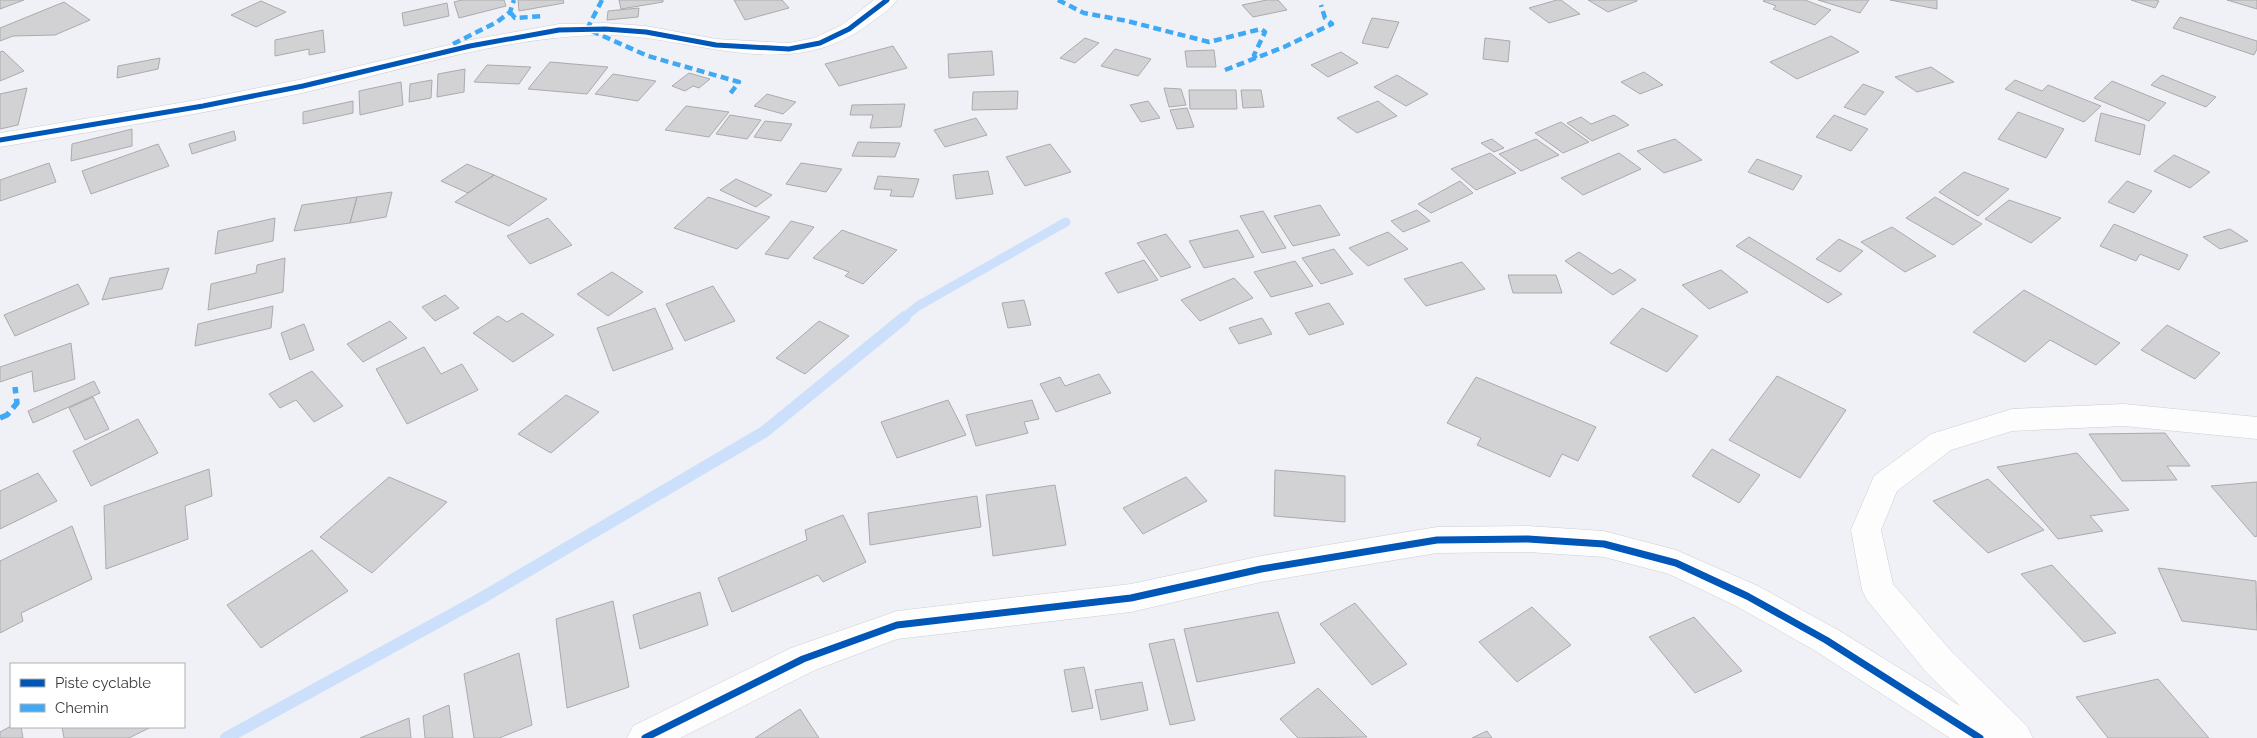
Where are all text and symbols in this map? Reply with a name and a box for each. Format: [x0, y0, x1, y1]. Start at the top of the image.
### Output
legend [10, 663, 185, 728]
text: Piste cyclable [55, 674, 151, 692]
text: Chemin [55, 699, 109, 717]

